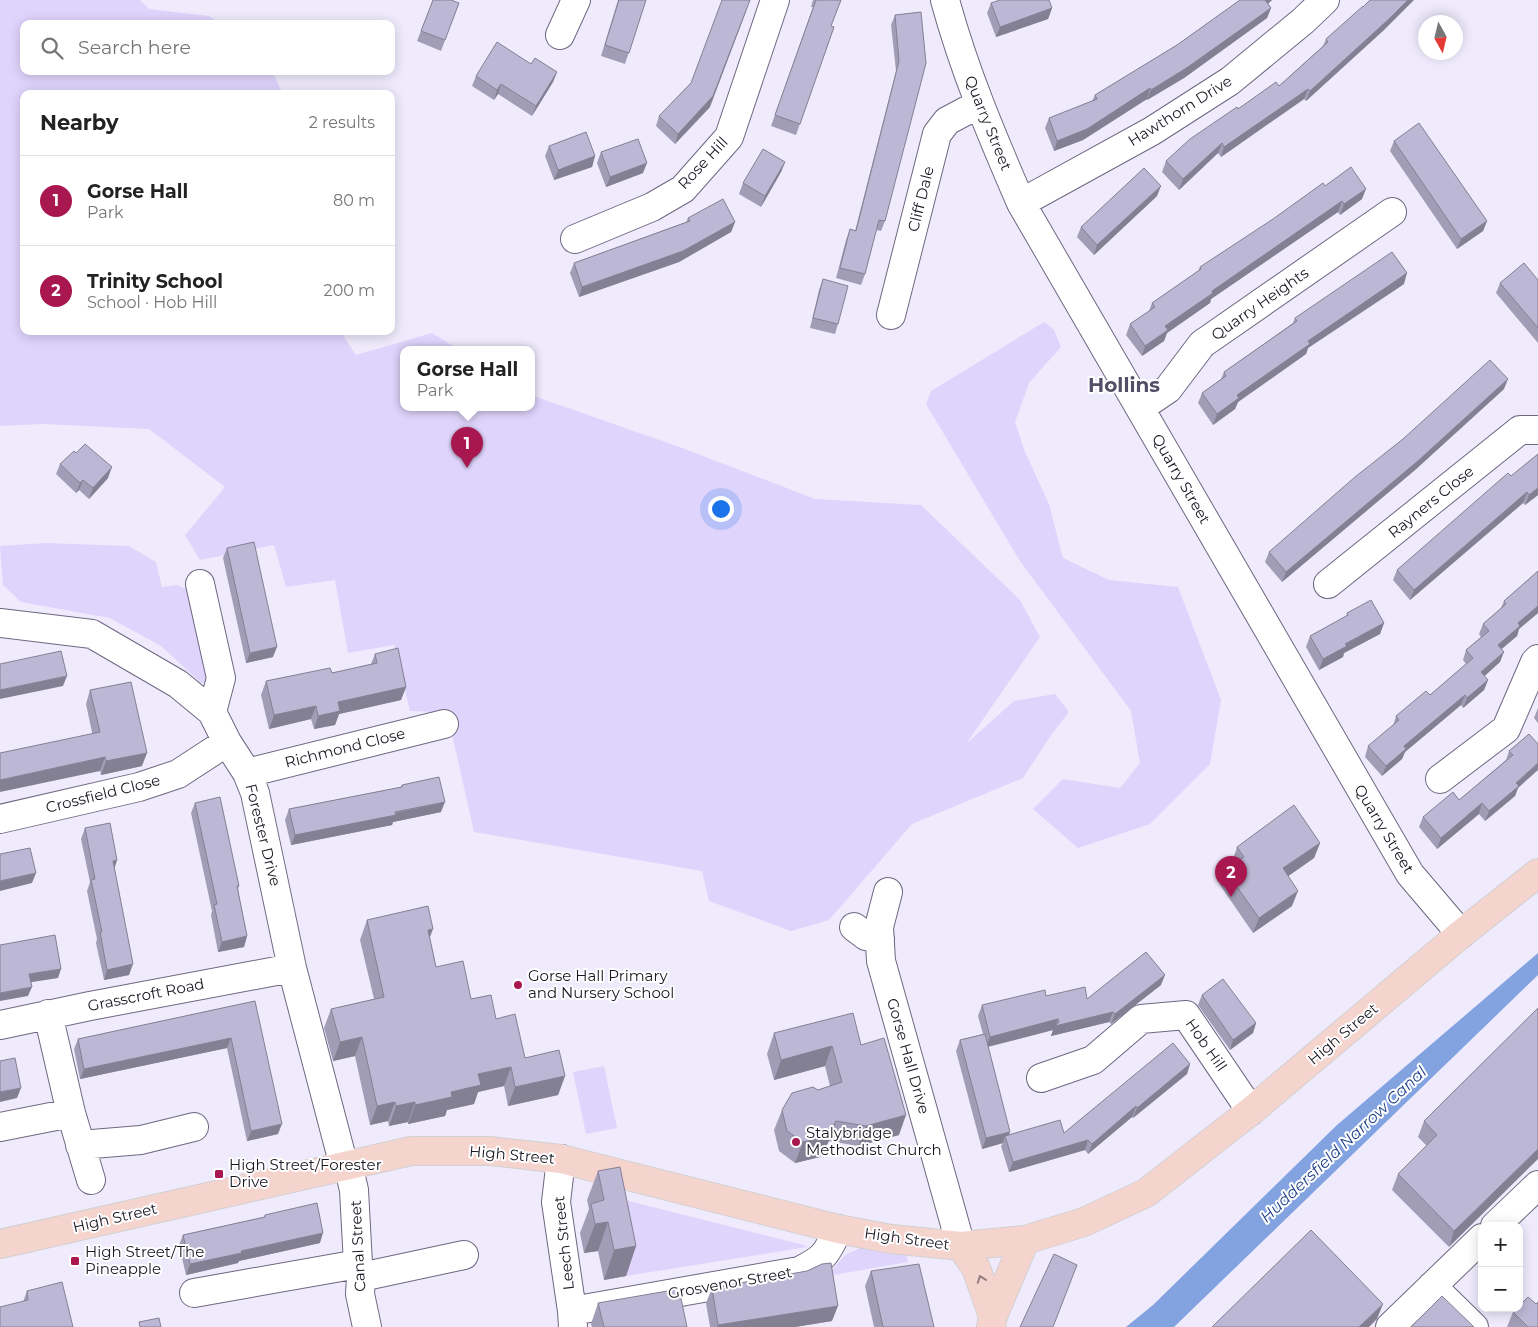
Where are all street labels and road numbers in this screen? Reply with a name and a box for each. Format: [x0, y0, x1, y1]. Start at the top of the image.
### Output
street label: Hawthorn Drive [1124, 71, 1235, 150]
street label: Quarry Street [961, 73, 1016, 173]
street label: Rose Hill [674, 132, 732, 193]
street label: Cliff Dale [903, 164, 938, 234]
street label: Quarry Heights [1207, 263, 1312, 344]
street label: Quarry Street [1148, 430, 1215, 527]
street label: Rayners Close [1384, 461, 1477, 542]
street label: Richmond Close [283, 723, 407, 772]
street label: Crossfield Close [44, 770, 162, 817]
street label: Quarry Street [1350, 781, 1419, 877]
street label: Forester Drive [242, 782, 285, 888]
street label: Grasscroft Road [86, 974, 206, 1015]
street label: Gorse Hall Drive [883, 996, 934, 1116]
street label: High Street [1304, 999, 1382, 1069]
street label: Hob Hill [1181, 1015, 1231, 1075]
street label: High Street [468, 1141, 556, 1168]
street label: Leech Street [549, 1195, 578, 1291]
street label: High Street [71, 1199, 159, 1236]
street label: Canal Street [346, 1200, 369, 1292]
street label: High Street [863, 1223, 951, 1254]
street label: Grosvenor Street [666, 1262, 794, 1303]

